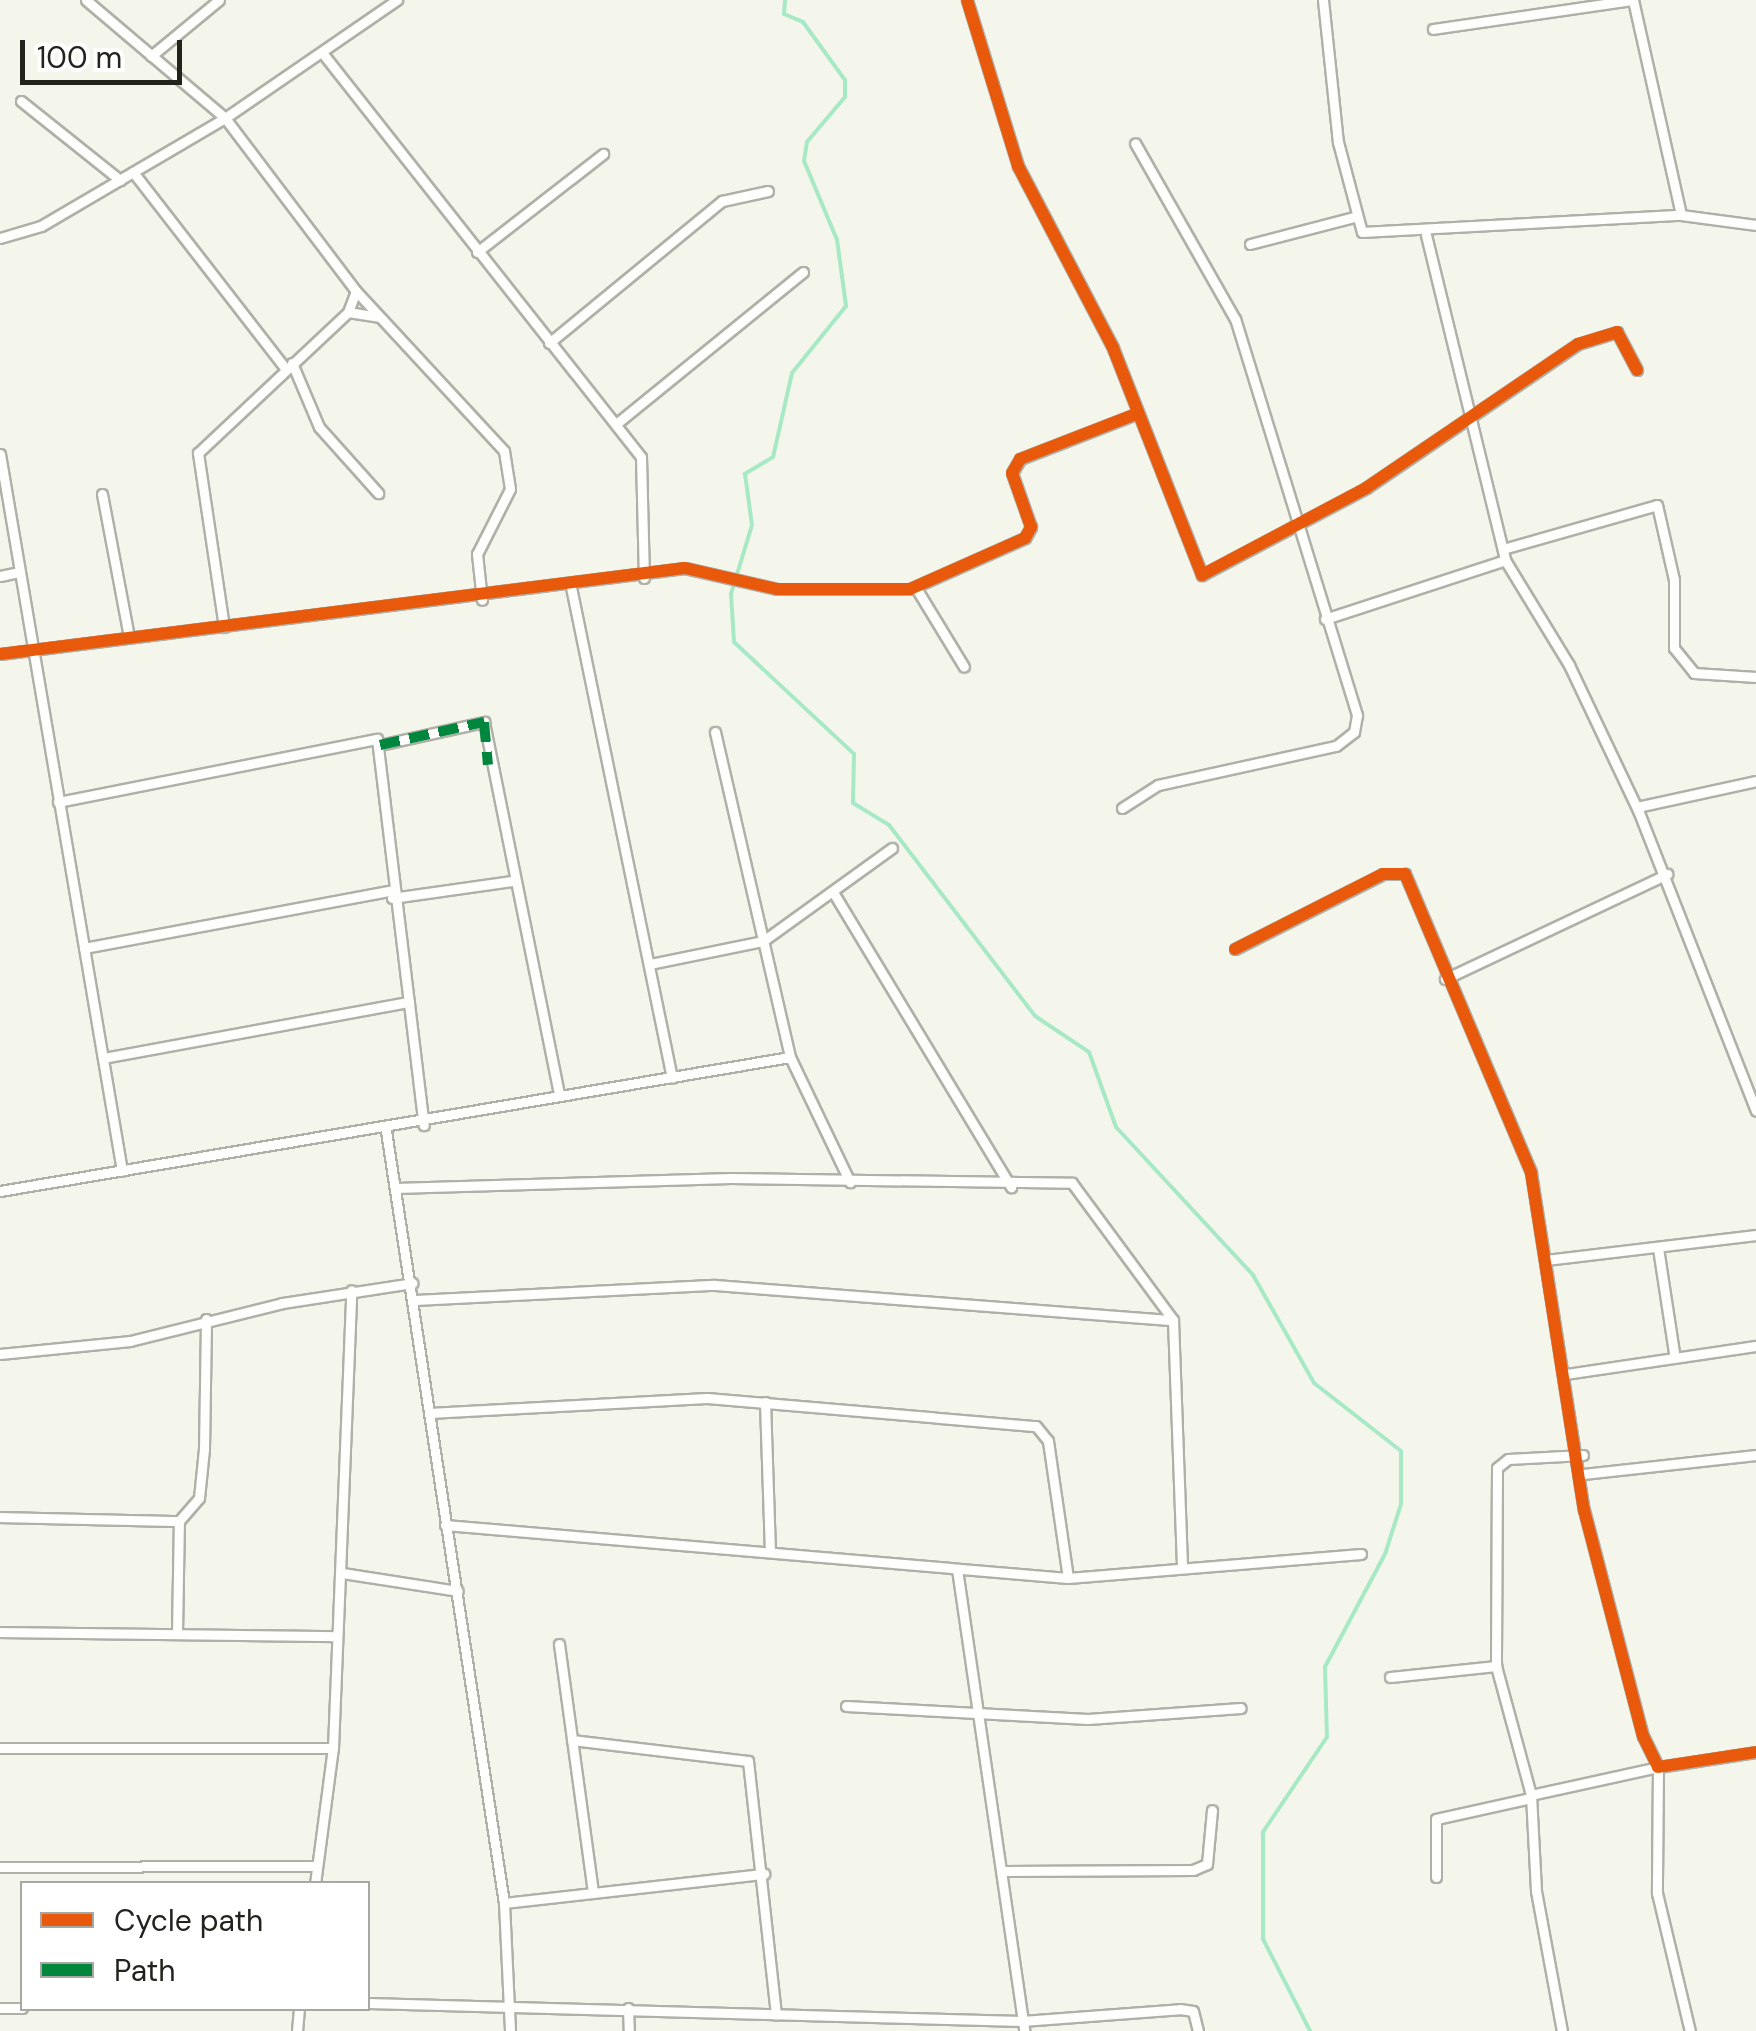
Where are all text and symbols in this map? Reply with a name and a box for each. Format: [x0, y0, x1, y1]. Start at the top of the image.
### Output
scale bar [25, 20, 188, 82]
text: 100 m [37, 38, 122, 77]
legend [20, 1881, 370, 2011]
text: Cycle path [114, 1901, 263, 1940]
text: Path [114, 1951, 176, 1990]

